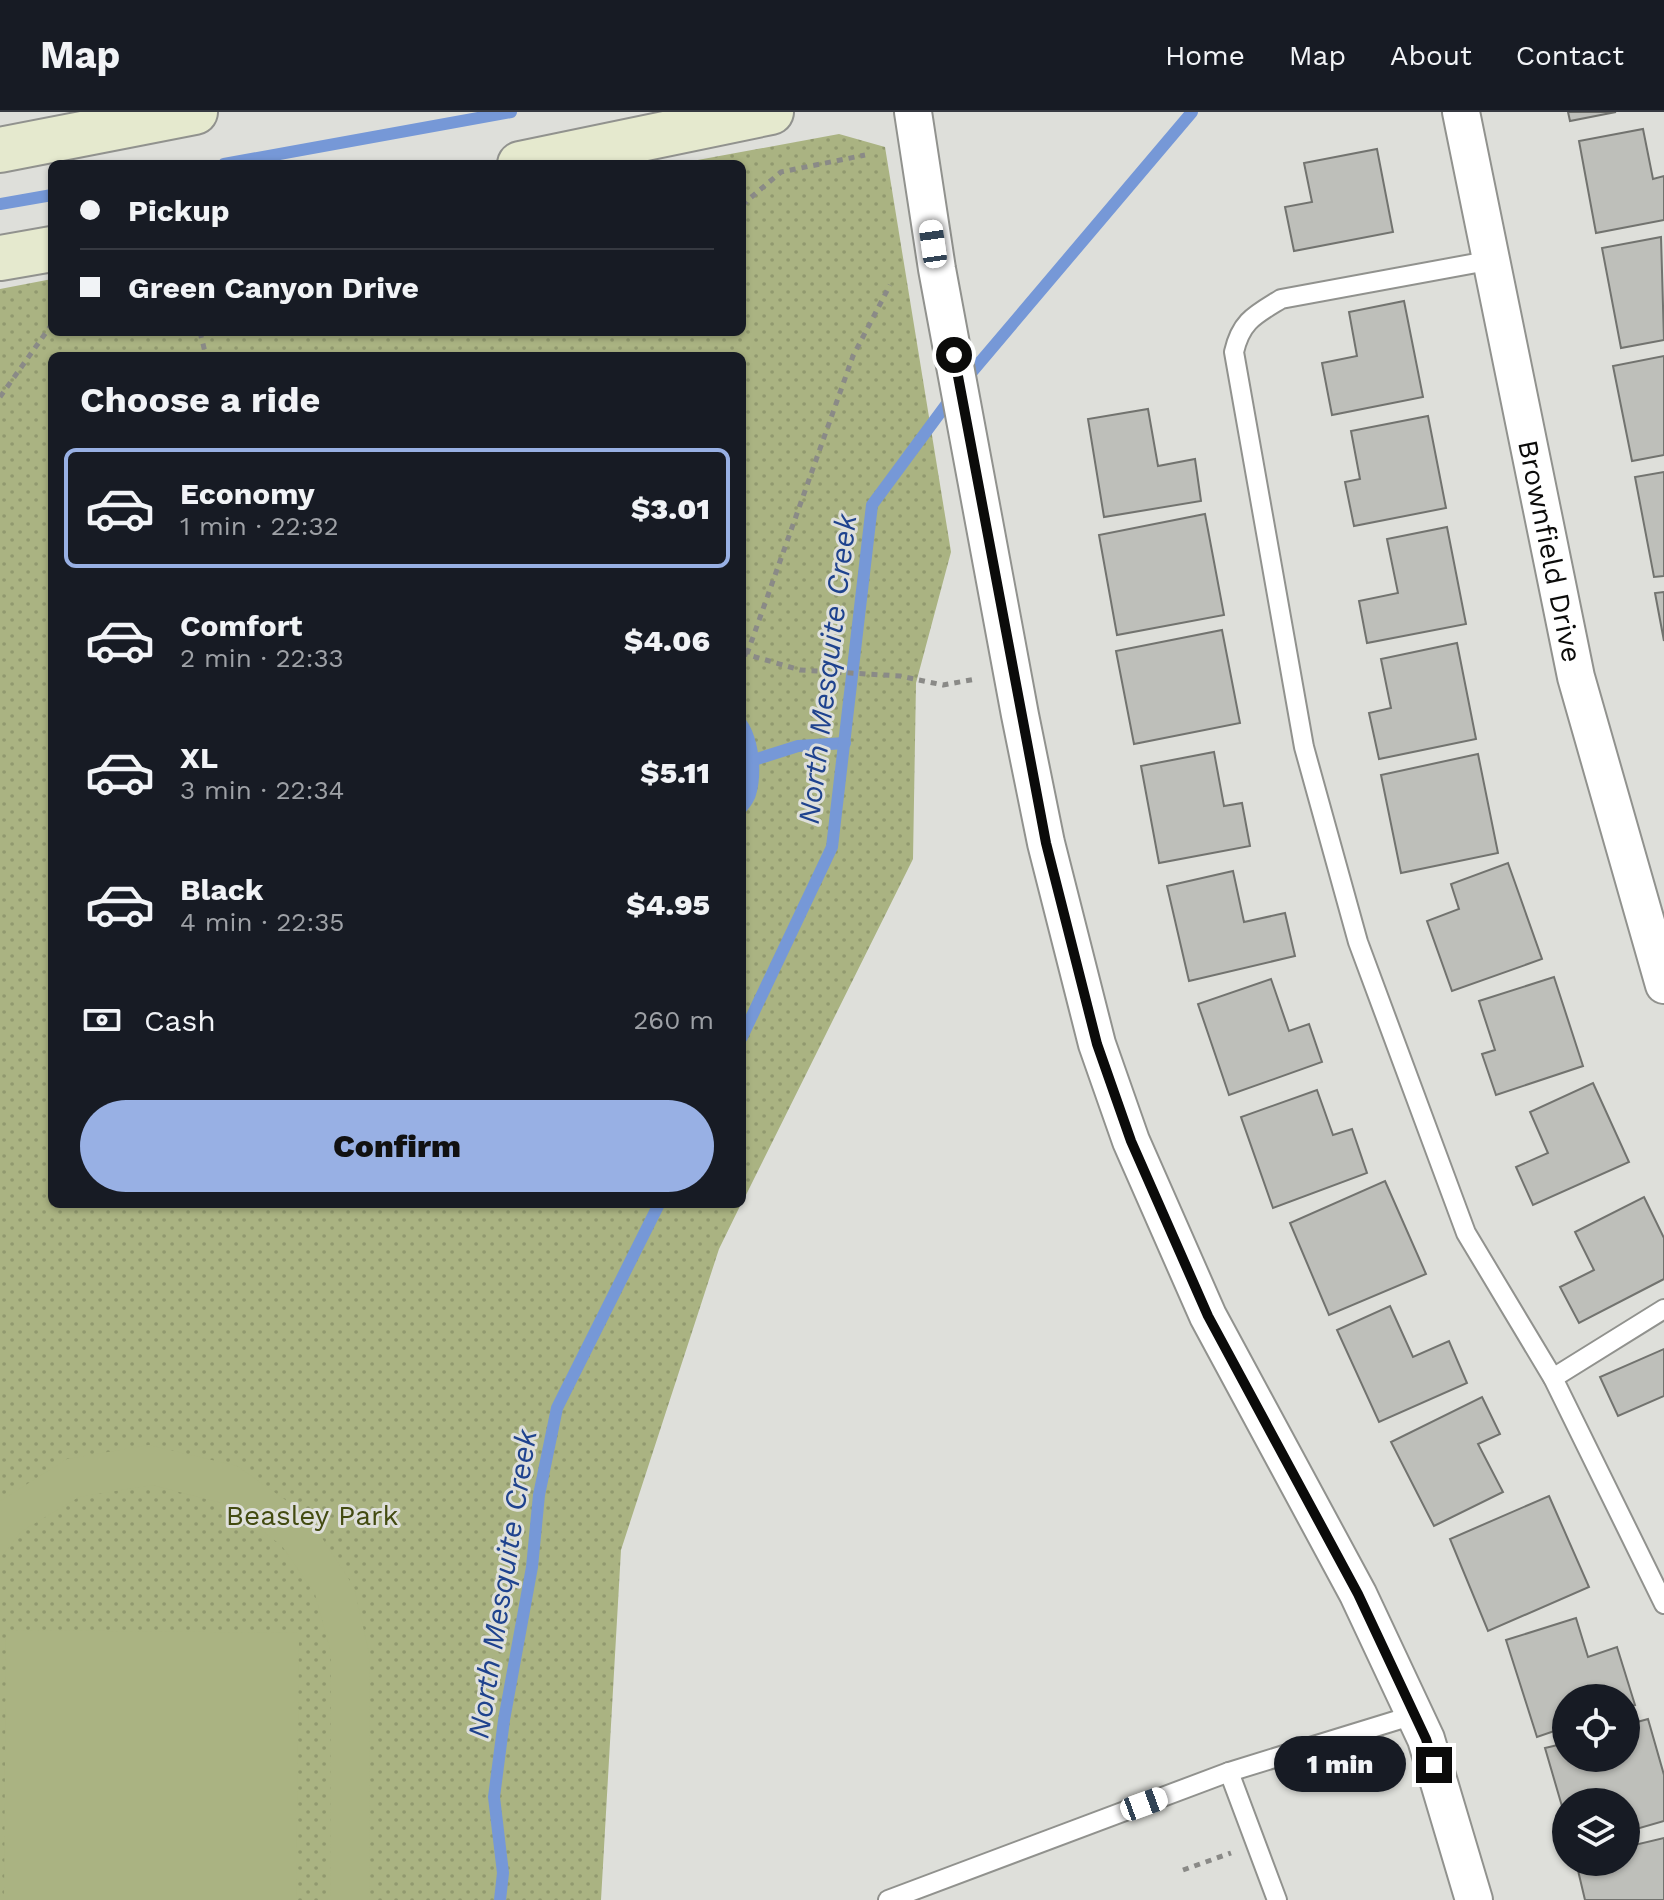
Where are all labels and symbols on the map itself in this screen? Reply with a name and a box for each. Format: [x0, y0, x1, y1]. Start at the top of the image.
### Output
car [918, 219, 948, 269]
route start [936, 337, 972, 373]
street label: Brownfield Drive [1512, 437, 1589, 665]
water label: North Mesquite Creek [791, 510, 864, 826]
water label: North Mesquite Creek [460, 1425, 544, 1741]
park label: Beasley Park [226, 1499, 398, 1532]
callout: 1 min [1274, 1737, 1406, 1793]
route end [1416, 1747, 1452, 1783]
car [1117, 1785, 1171, 1823]

